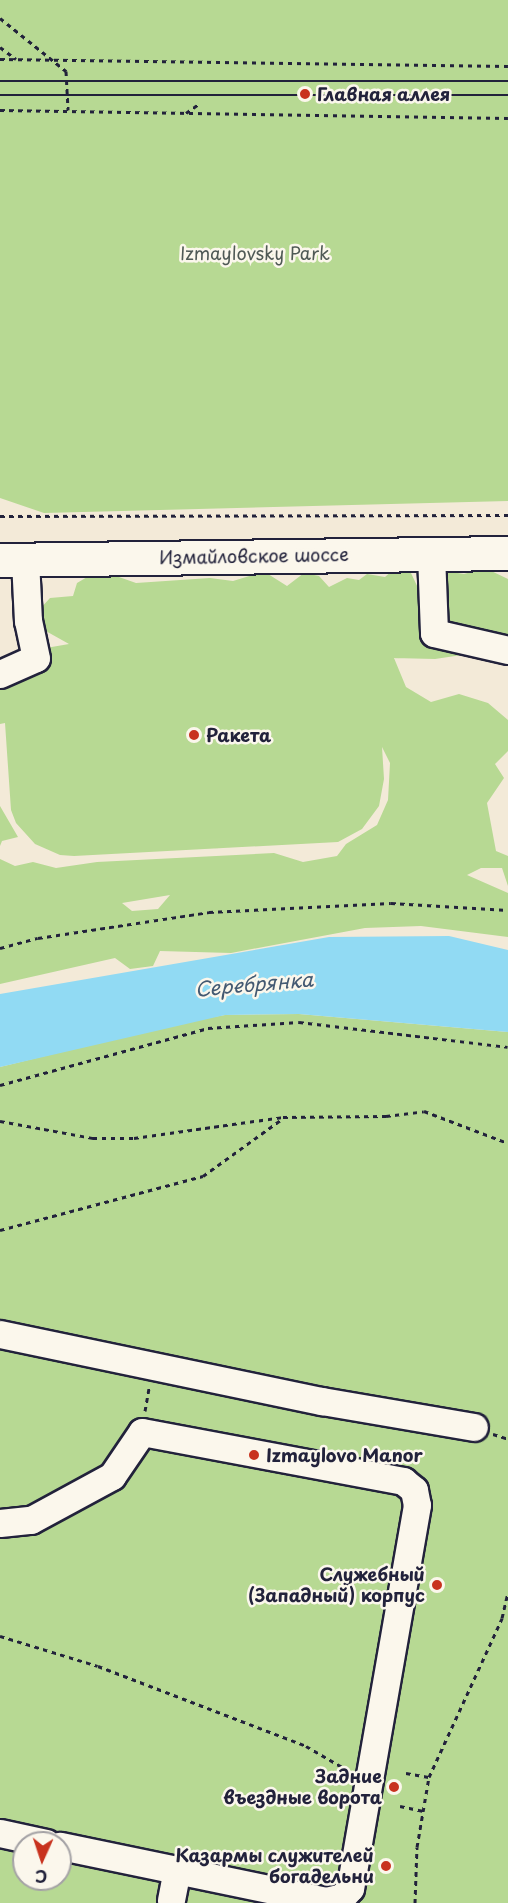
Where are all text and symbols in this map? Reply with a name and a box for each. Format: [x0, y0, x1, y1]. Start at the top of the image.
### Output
place label: Главная аллея [317, 83, 451, 105]
marker: Главная аллея [298, 87, 312, 101]
park label: Izmaylovsky Park [179, 242, 331, 264]
street label: Измайловское шоссе [159, 544, 349, 568]
place label: Ракета [206, 724, 271, 746]
marker: Ракета [187, 728, 201, 742]
water label: Серебрянка [194, 967, 314, 1001]
place label: Izmaylovo Manor [266, 1444, 423, 1466]
marker: Izmaylovo Manor [247, 1448, 261, 1462]
place label: Служебный (Западный) корпус [248, 1564, 425, 1606]
marker: Служебный (Западный) корпус [430, 1578, 444, 1592]
place label: Задние въездные ворота [222, 1766, 382, 1808]
marker: Задние въездные ворота [387, 1780, 401, 1794]
north arrow [12, 1831, 72, 1891]
place label: Казармы служителей богадельни [173, 1845, 374, 1888]
marker: Казармы служителей богадельни [379, 1859, 393, 1873]
text: С [35, 1865, 48, 1889]

